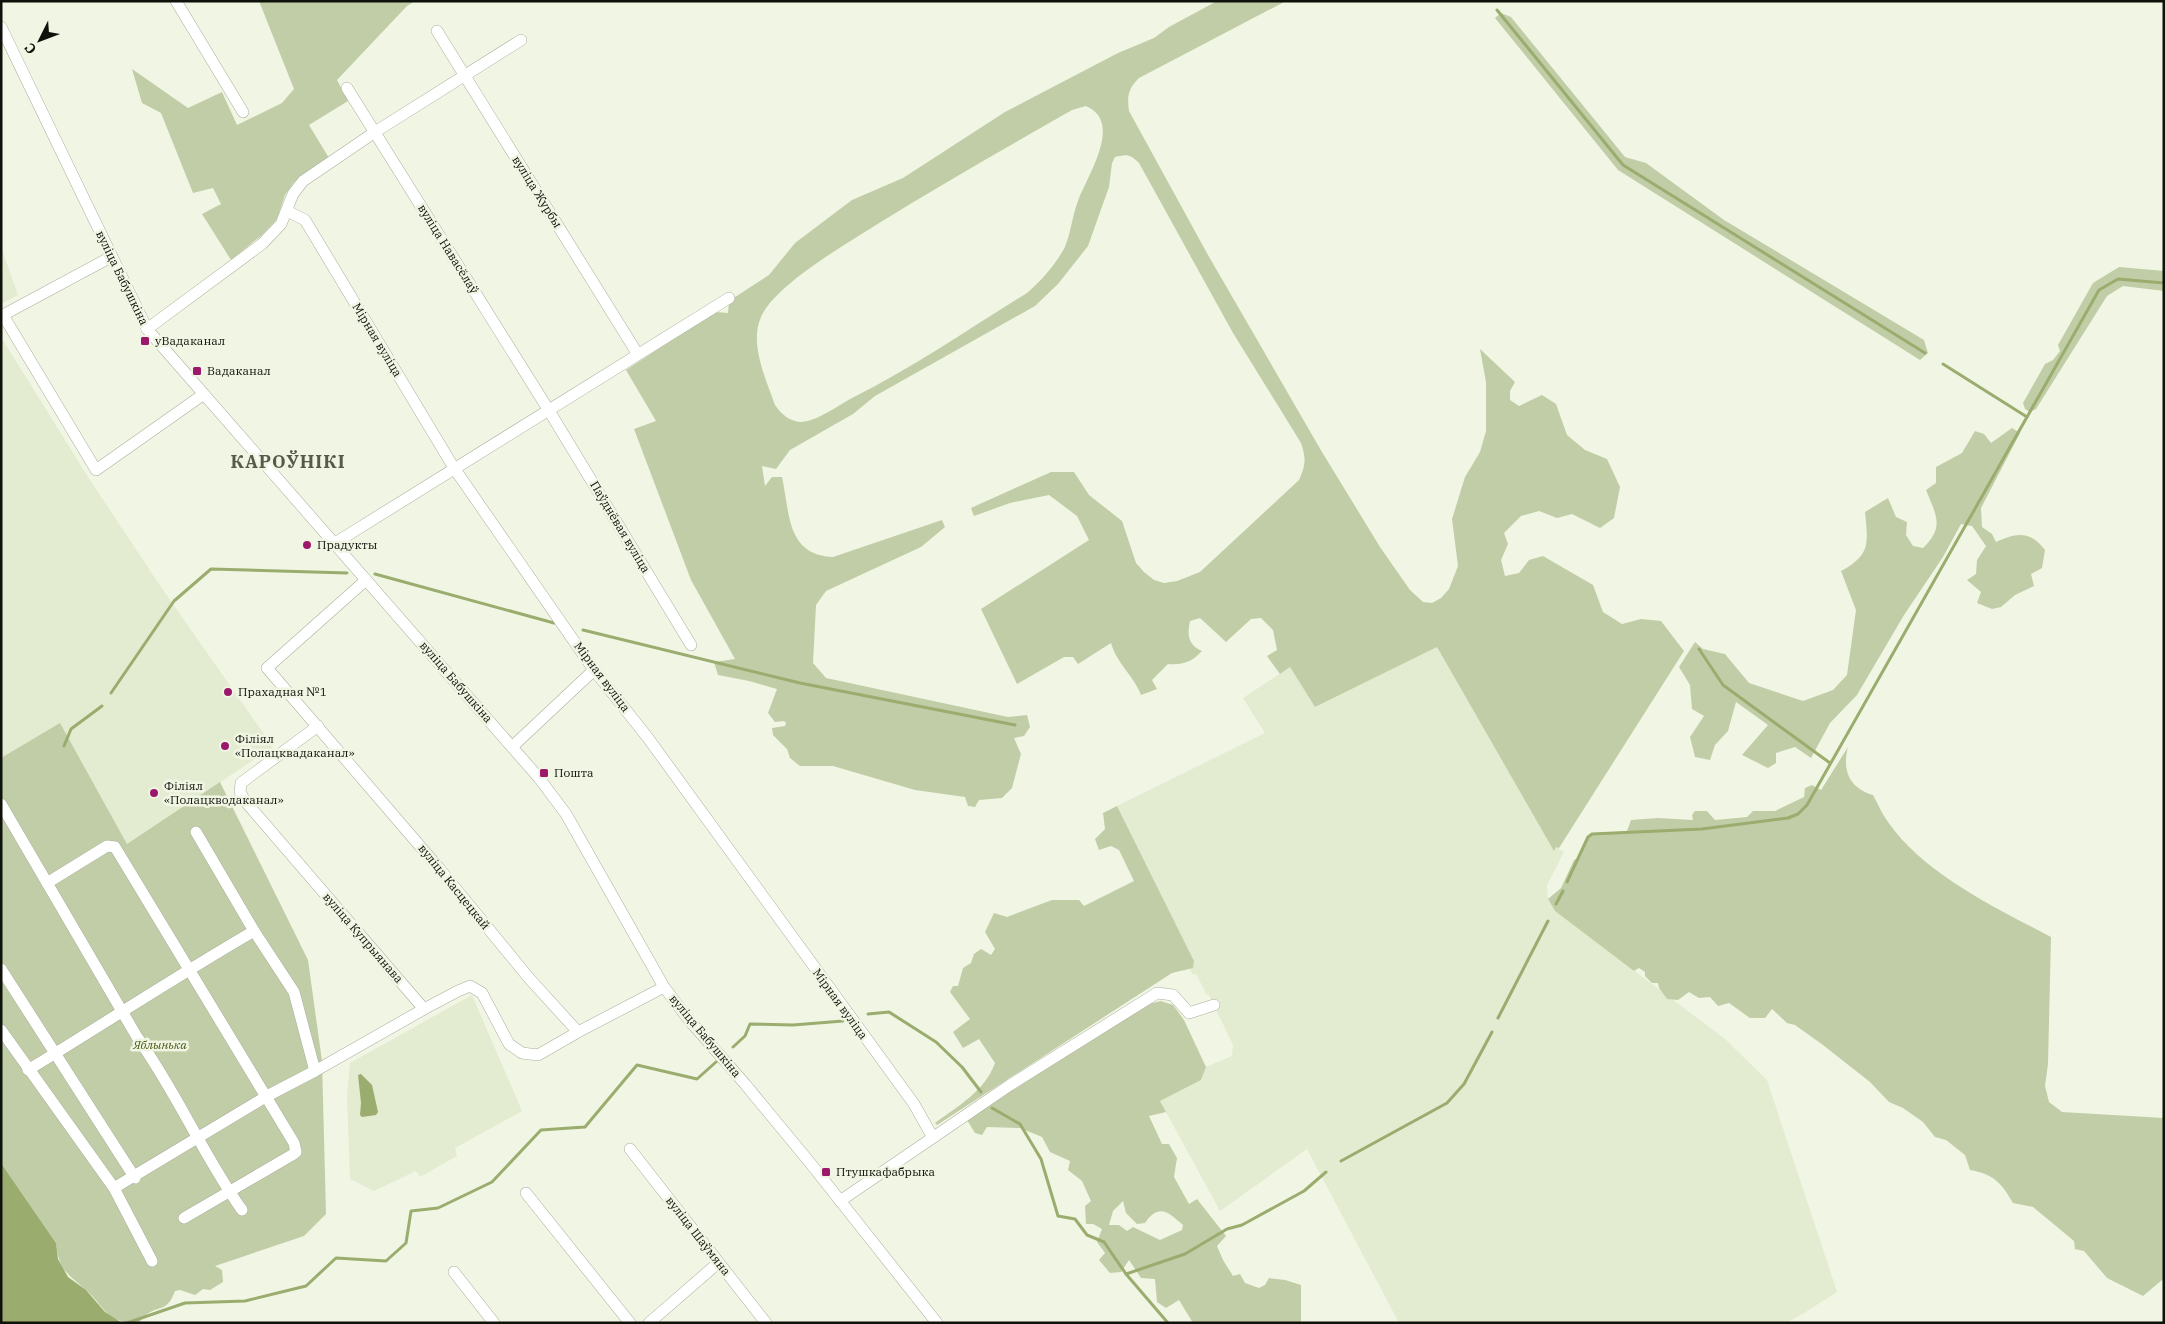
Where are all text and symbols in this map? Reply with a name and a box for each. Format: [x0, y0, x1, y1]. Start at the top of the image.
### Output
north arrow [15, 15, 65, 65]
text: С [21, 39, 40, 58]
street label: вуліца Журбы [509, 153, 566, 231]
street label: вуліца Навасёлаў [415, 201, 482, 297]
street label: вуліца Бабушкіна [93, 228, 152, 328]
street label: Мірная вуліца [349, 300, 406, 380]
place label: уВадаканал [155, 333, 225, 348]
marker: уВадаканал [139, 335, 151, 347]
place label: Вадаканал [207, 363, 271, 378]
marker: Вадаканал [191, 365, 203, 377]
district label: КАРОЎНІКІ [230, 450, 346, 473]
street label: Паўднёвая вуліца [587, 478, 654, 576]
place label: Прадукты [317, 537, 378, 552]
marker: Прадукты [301, 539, 313, 551]
street label: вуліца Бабушкіна [417, 638, 496, 726]
street label: Мірная вуліца [571, 639, 634, 715]
place label: Прахадная №1 [238, 684, 327, 699]
marker: Прахадная №1 [222, 686, 234, 698]
place label: Філіял «Полацквадаканал» [235, 731, 355, 760]
marker: Філіял «Полацквадаканал» [219, 740, 231, 752]
place label: Пошта [554, 765, 594, 780]
marker: Пошта [538, 767, 550, 779]
place label: Філіял «Полацкводаканал» [164, 778, 284, 807]
marker: Філіял «Полацкводаканал» [148, 787, 160, 799]
street label: вуліца Касцецкай [415, 841, 493, 932]
street label: вуліца Купрыянава [320, 889, 407, 986]
street label: Мірная вуліца [810, 965, 871, 1042]
street label: вуліца Бабушкіна [666, 991, 745, 1080]
park label: Яблынька [132, 1037, 187, 1052]
place label: Птушкафабрыка [836, 1164, 936, 1179]
marker: Птушкафабрыка [820, 1166, 832, 1178]
street label: вуліца Шаўмяна [663, 1193, 734, 1279]

